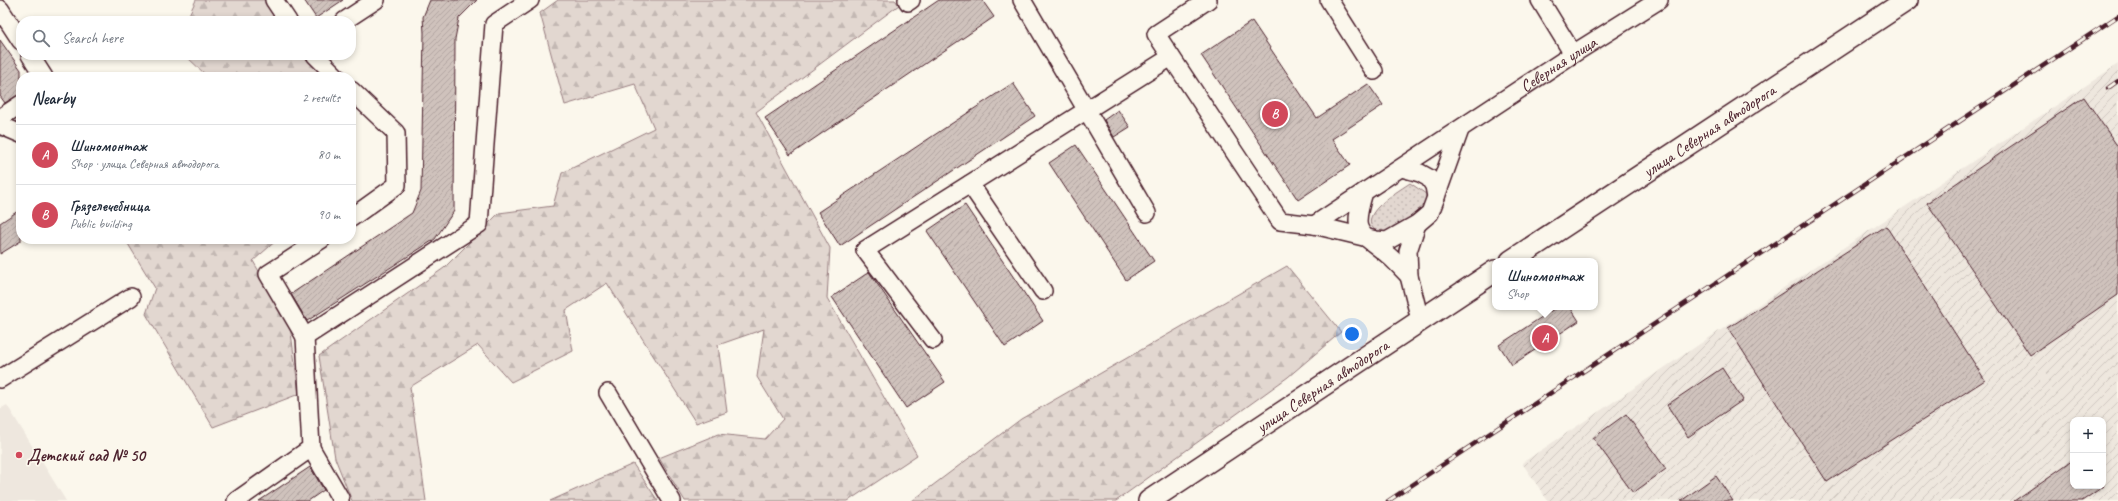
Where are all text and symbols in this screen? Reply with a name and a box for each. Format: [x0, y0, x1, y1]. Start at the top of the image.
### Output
search box [16, 16, 356, 60]
icon: search [30, 27, 52, 49]
text: Search here [62, 29, 123, 48]
street label: Северная улица [1516, 31, 1602, 97]
street label: улица Северная автодорога [1638, 78, 1781, 182]
text: Nearby [32, 88, 75, 109]
text: 2 results [302, 90, 340, 106]
pin: B [1262, 99, 1288, 129]
text: Шиномонтаж [70, 137, 147, 156]
text: A [42, 147, 48, 163]
text: 80 m [318, 147, 340, 163]
text: Shop · улица Северная автодорога [70, 156, 219, 172]
text: Грязелечебница [70, 197, 149, 216]
text: B [42, 207, 48, 223]
text: 90 m [318, 207, 340, 223]
text: Public building [70, 216, 132, 232]
popup [1492, 258, 1598, 310]
text: Шиномонтаж [1507, 267, 1583, 286]
text: Shop [1507, 286, 1529, 302]
pin: A [1532, 323, 1558, 353]
your location [1342, 324, 1362, 344]
street label: улица Северная автодорога [1251, 333, 1394, 438]
map controls [2070, 417, 2106, 489]
button: + [2070, 417, 2106, 453]
place label: Детский сад № 50 [27, 445, 147, 466]
marker: Детский сад № 50 [14, 450, 24, 460]
button: − [2070, 453, 2106, 489]

